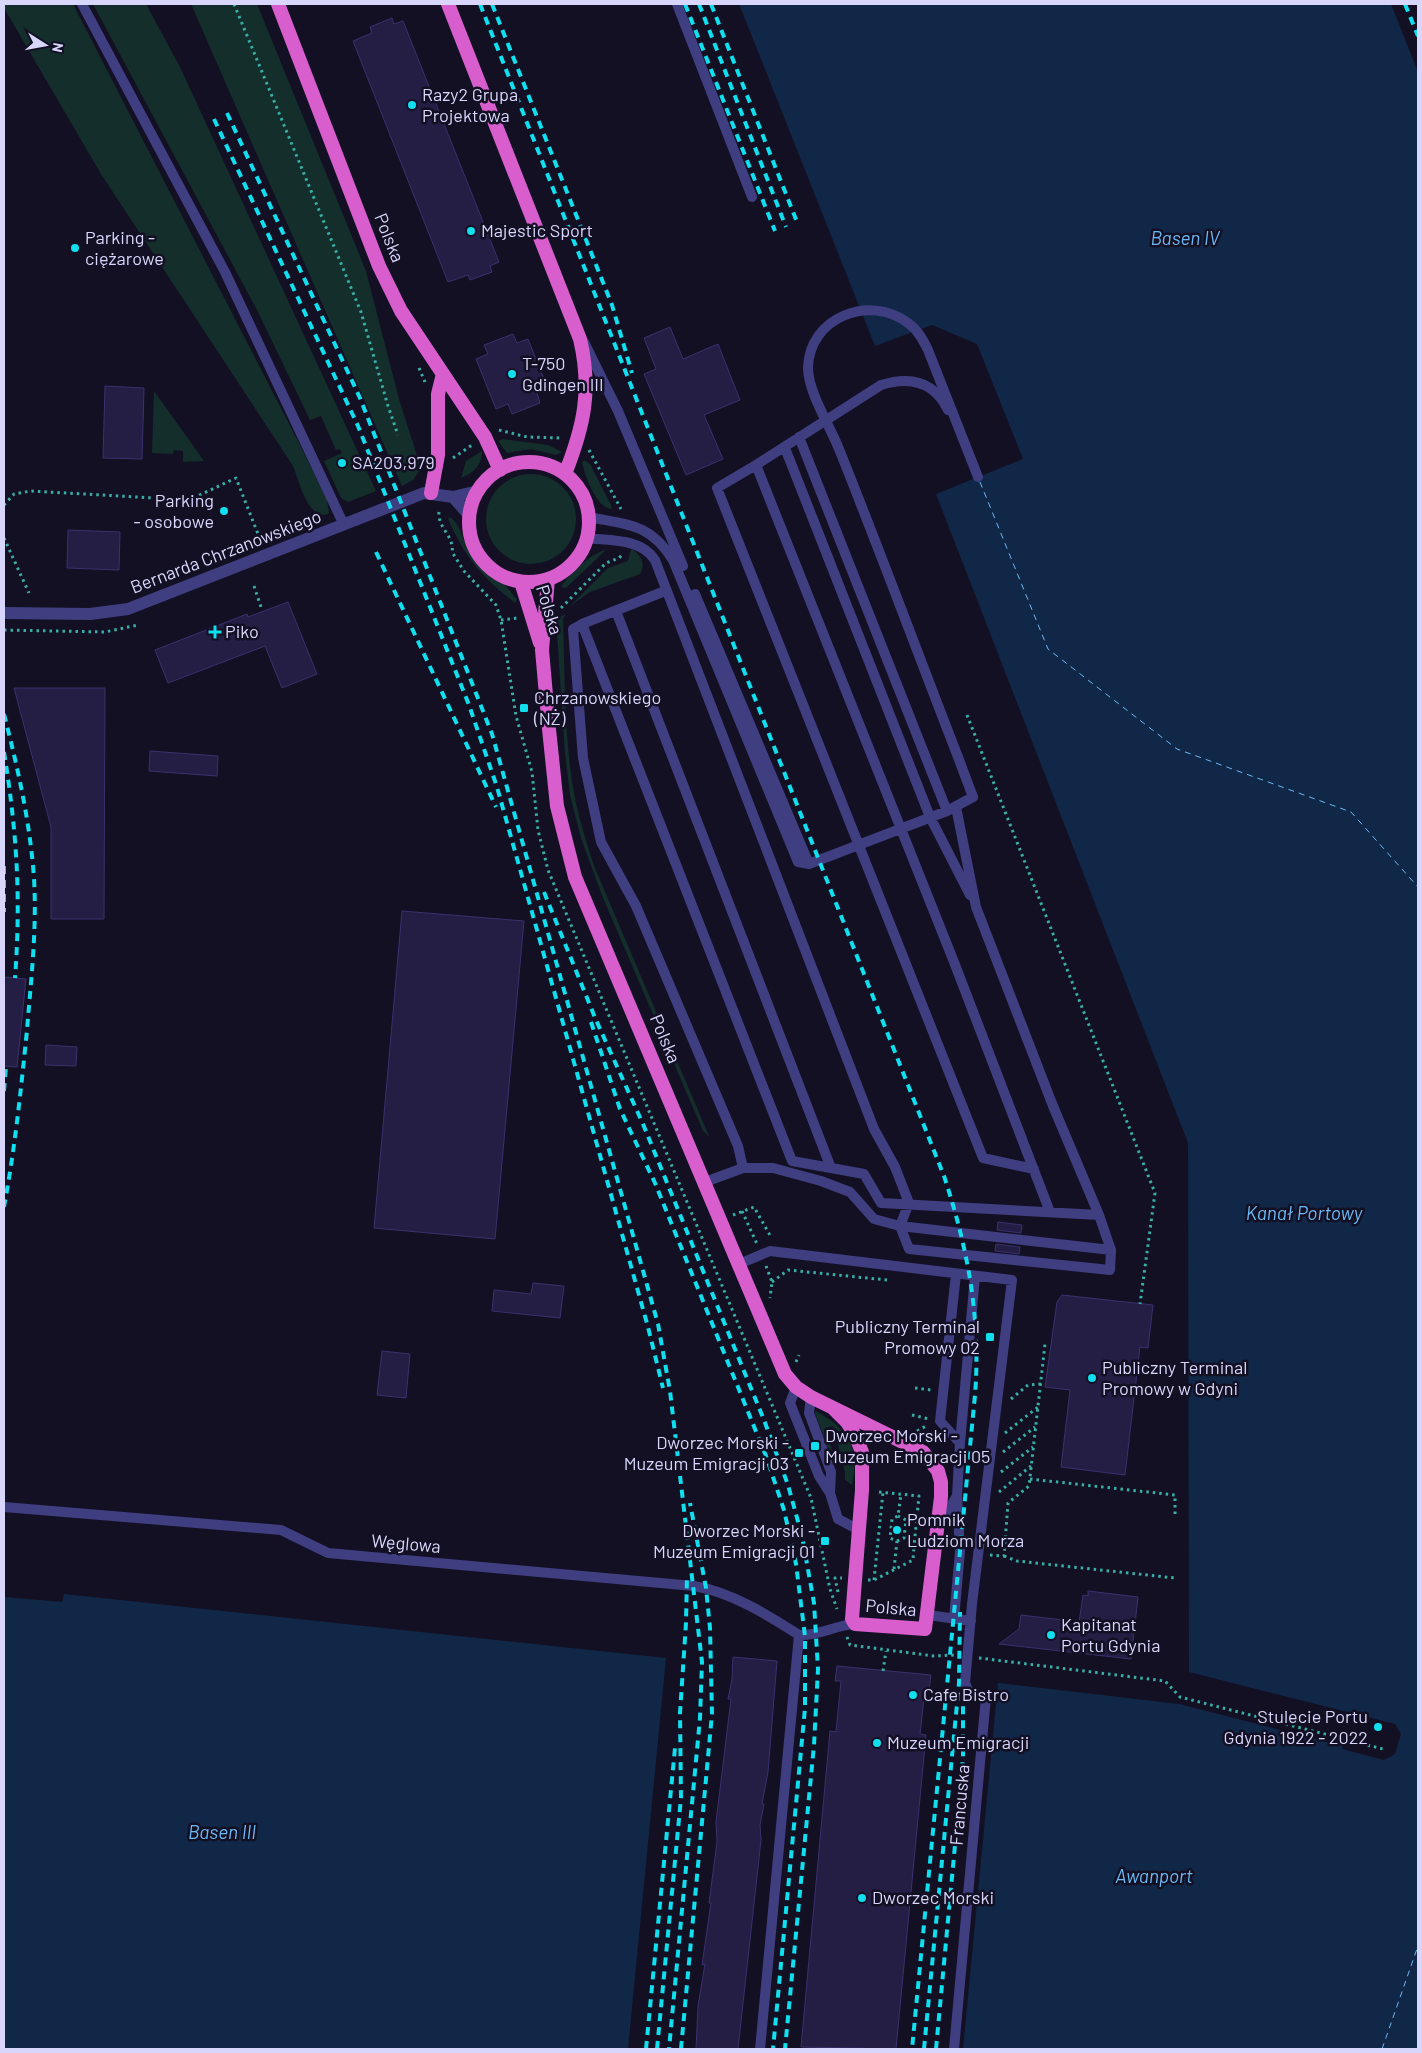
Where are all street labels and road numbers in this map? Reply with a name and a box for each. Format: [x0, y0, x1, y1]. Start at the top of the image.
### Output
street label: Polska [370, 210, 410, 265]
street label: Bernarda Chrzanowskiego [127, 504, 324, 598]
street label: Polska [532, 582, 568, 637]
street label: Polska [646, 1011, 686, 1066]
street label: Węglowa [370, 1529, 442, 1557]
street label: Polska [865, 1594, 917, 1620]
street label: Francuska [945, 1764, 973, 1846]

